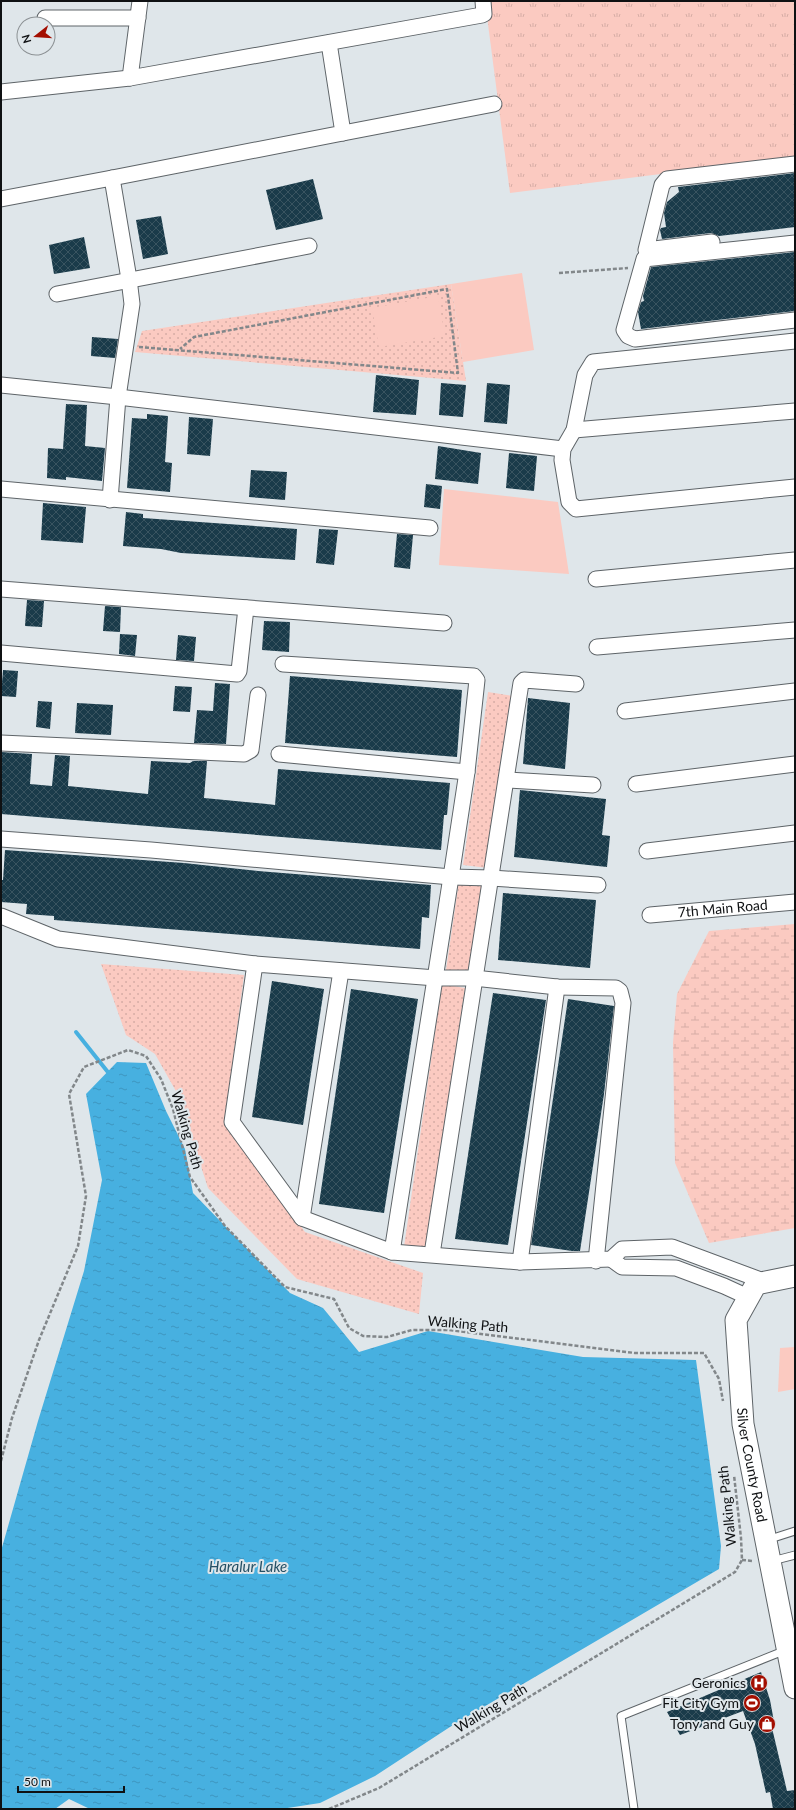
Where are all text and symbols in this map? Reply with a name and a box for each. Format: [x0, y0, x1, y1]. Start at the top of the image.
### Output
north arrow [16, 16, 56, 56]
text: N [19, 33, 33, 45]
street label: 7th Main Road [677, 895, 768, 920]
street label: Walking Path [168, 1089, 207, 1171]
street label: Walking Path [427, 1312, 509, 1335]
street label: Silver County Road [734, 1407, 771, 1524]
street label: Walking Path [714, 1465, 739, 1547]
water label: Haralur Lake [209, 1557, 287, 1575]
hospital icon: Geronics [749, 1673, 769, 1693]
place label: Geronics [692, 1674, 746, 1691]
street label: Walking Path [452, 1679, 530, 1736]
sports icon: Fit City Gym [742, 1693, 762, 1713]
place label: Fit City Gym [662, 1694, 739, 1711]
shop icon: Tony and Guy [757, 1714, 777, 1734]
place label: Tony and Guy [670, 1715, 755, 1732]
scale bar [18, 1768, 124, 1794]
text: 50 m [24, 1774, 51, 1789]

